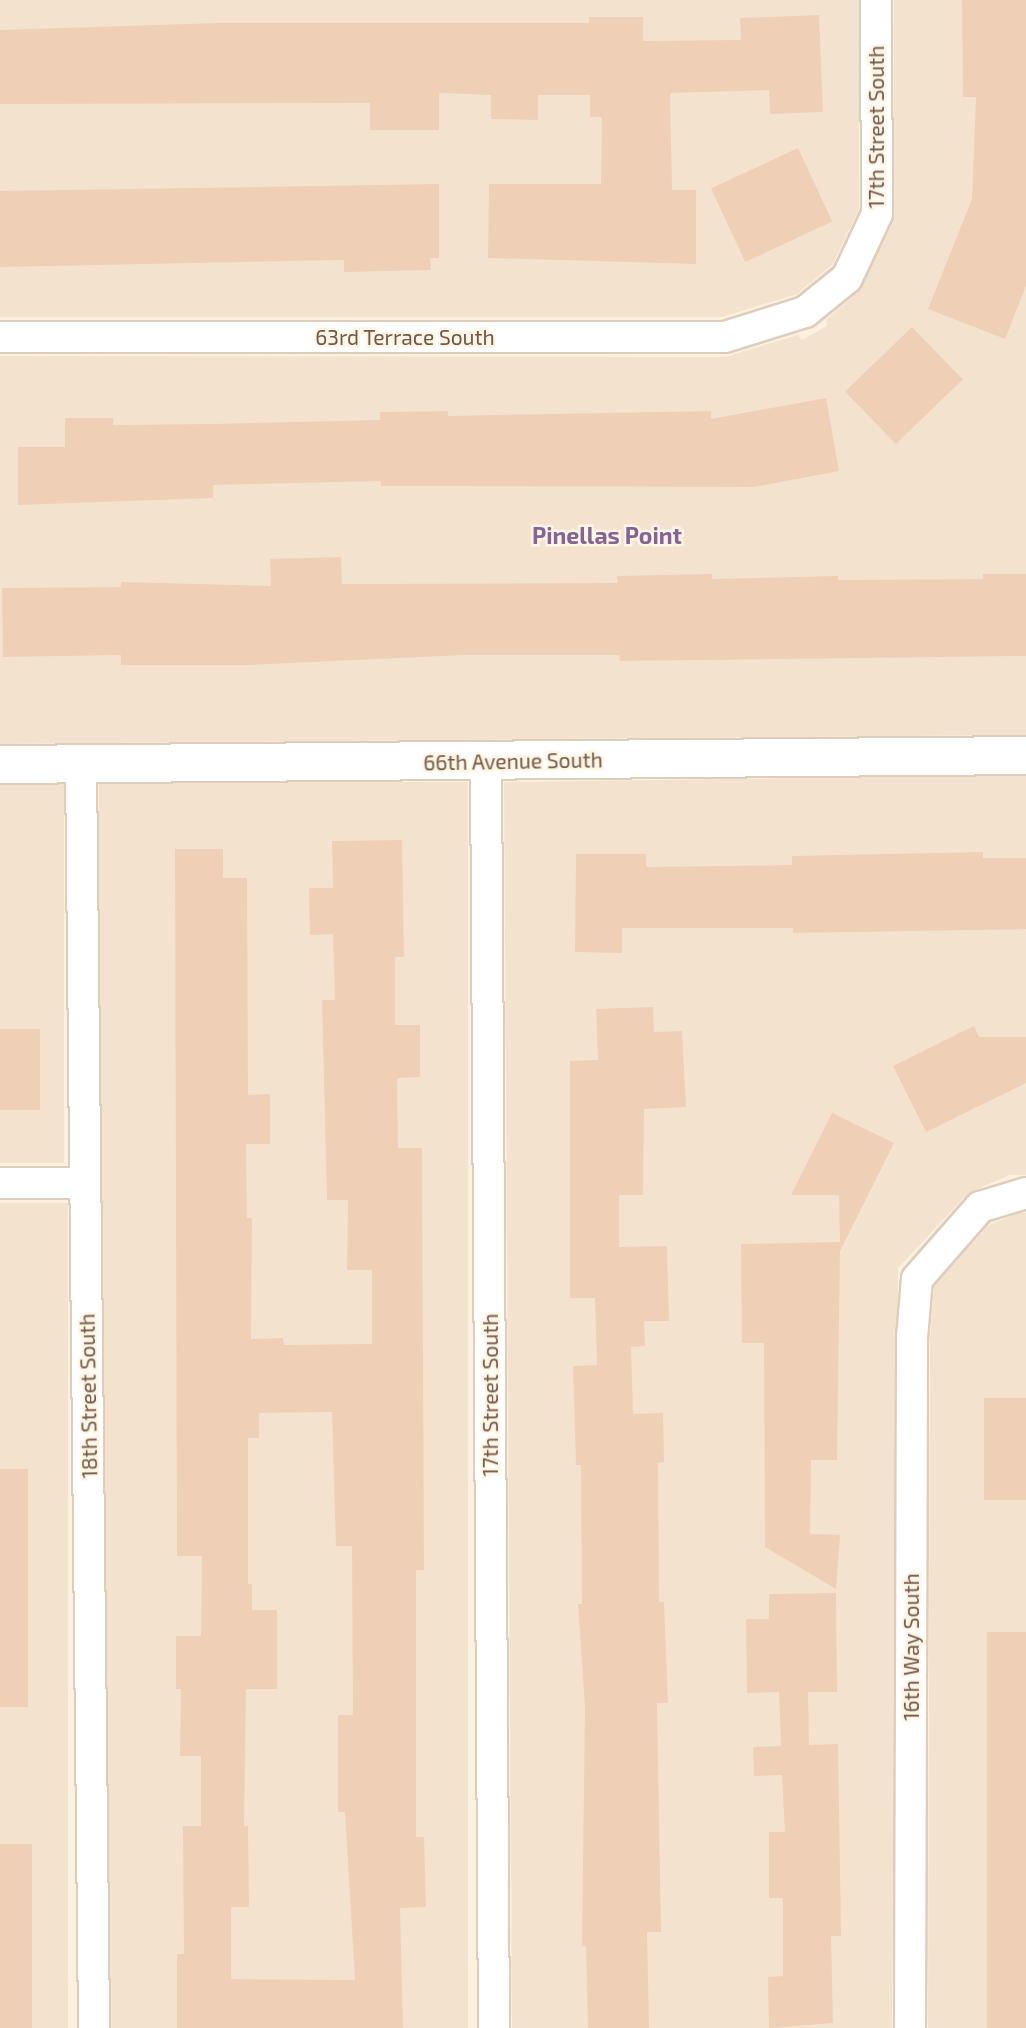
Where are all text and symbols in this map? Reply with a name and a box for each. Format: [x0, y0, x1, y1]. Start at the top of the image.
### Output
street label: 17th Street South [863, 46, 889, 208]
street label: 63rd Terrace South [315, 324, 495, 350]
district label: Pinellas Point [532, 521, 682, 549]
street label: 66th Avenue South [423, 747, 603, 775]
street label: 18th Street South [74, 1313, 102, 1479]
street label: 17th Street South [477, 1314, 503, 1476]
street label: 16th Way South [898, 1573, 924, 1721]

